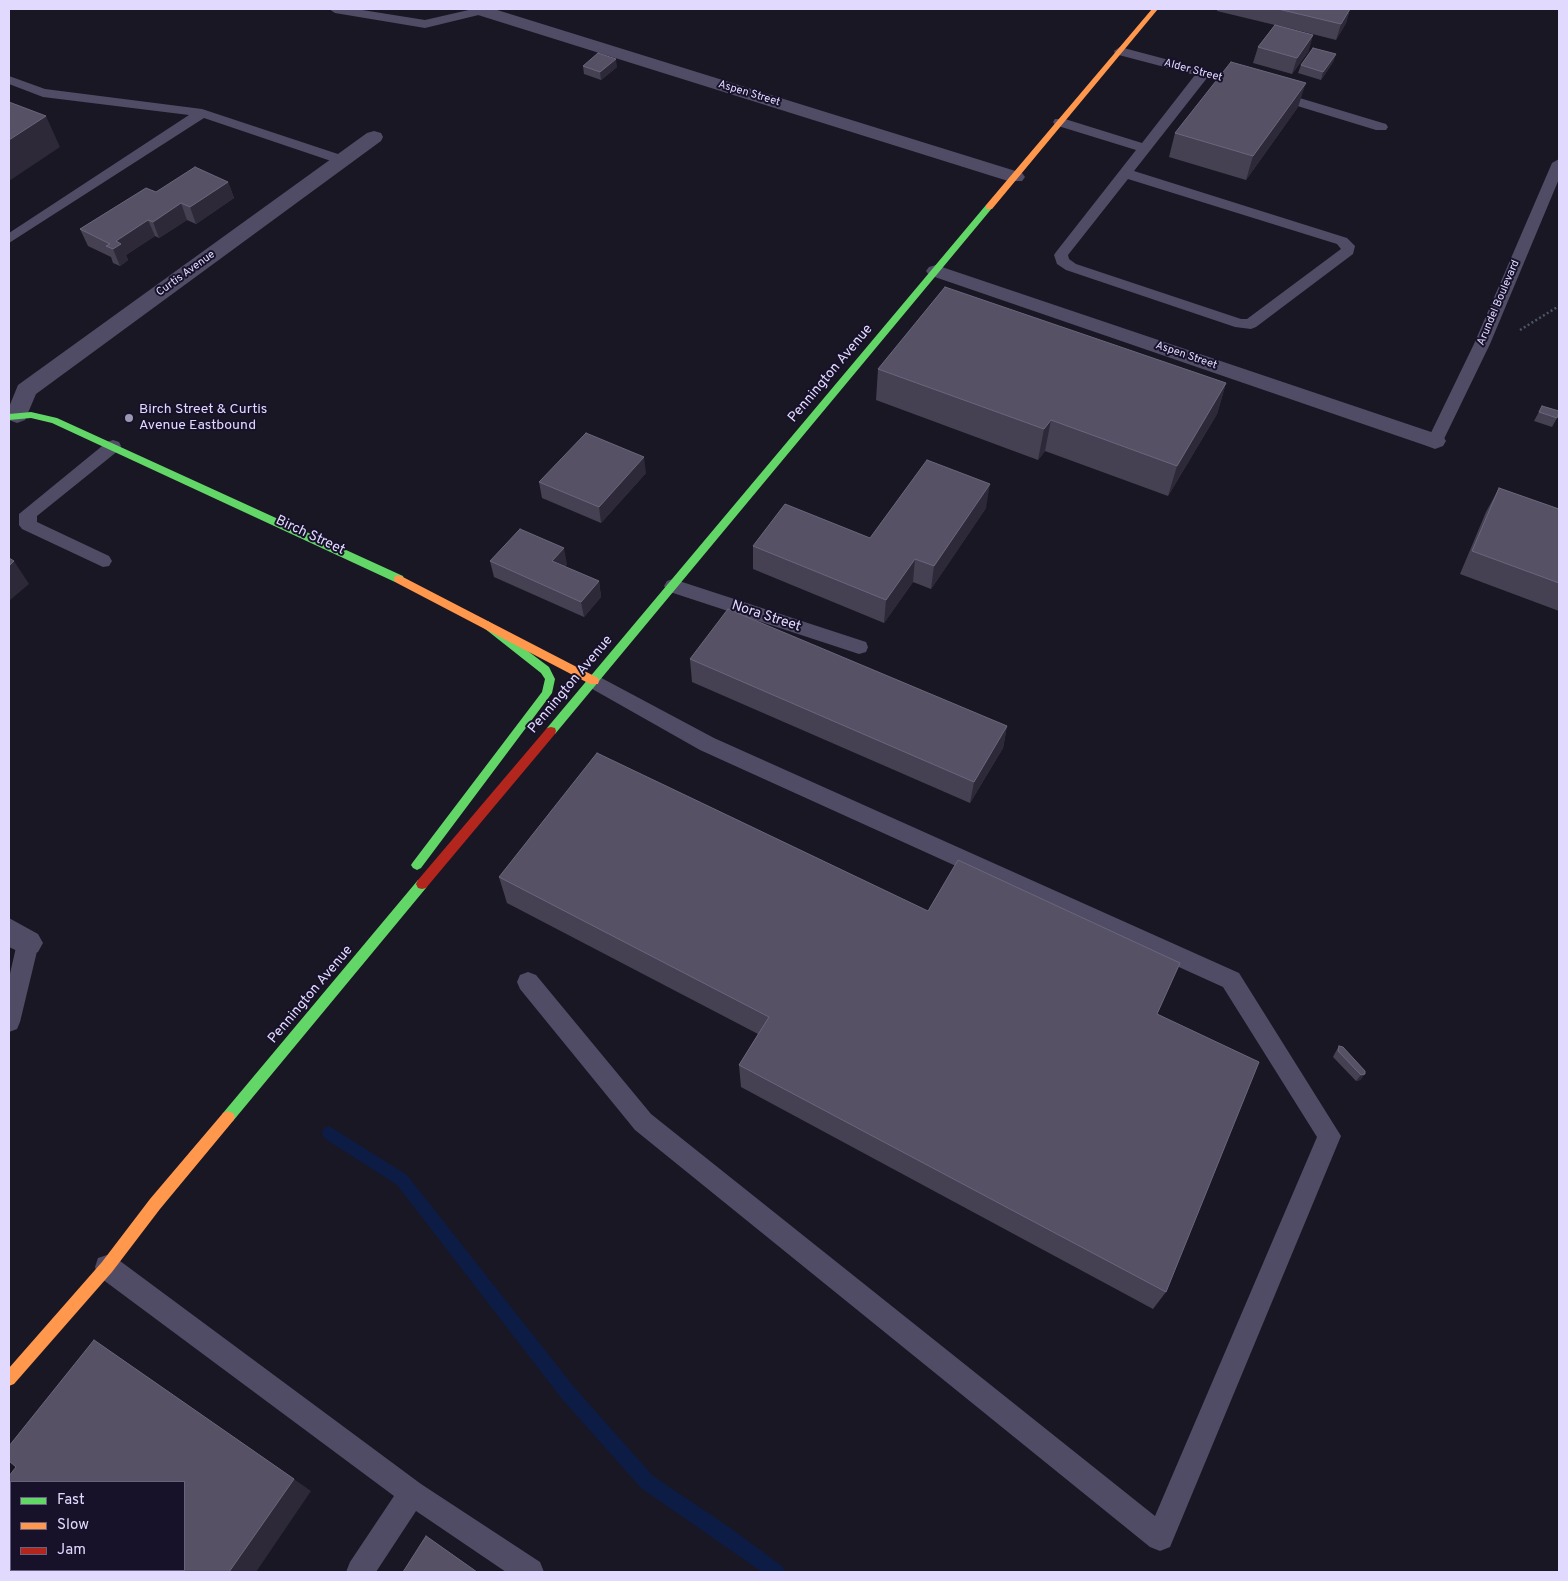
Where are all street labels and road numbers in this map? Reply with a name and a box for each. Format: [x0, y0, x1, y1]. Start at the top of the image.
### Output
street label: Alder Street [1162, 57, 1224, 85]
street label: Aspen Street [716, 78, 782, 110]
street label: Curtis Avenue [154, 248, 218, 300]
street label: Arundel Boulevard [1475, 258, 1523, 348]
street label: Pennington Avenue [785, 322, 877, 426]
street label: Aspen Street [1154, 339, 1218, 373]
street label: Birch Street [273, 513, 347, 559]
street label: Nora Street [729, 598, 803, 636]
street label: Pennington Avenue [525, 633, 617, 737]
street label: Pennington Avenue [265, 943, 357, 1047]

